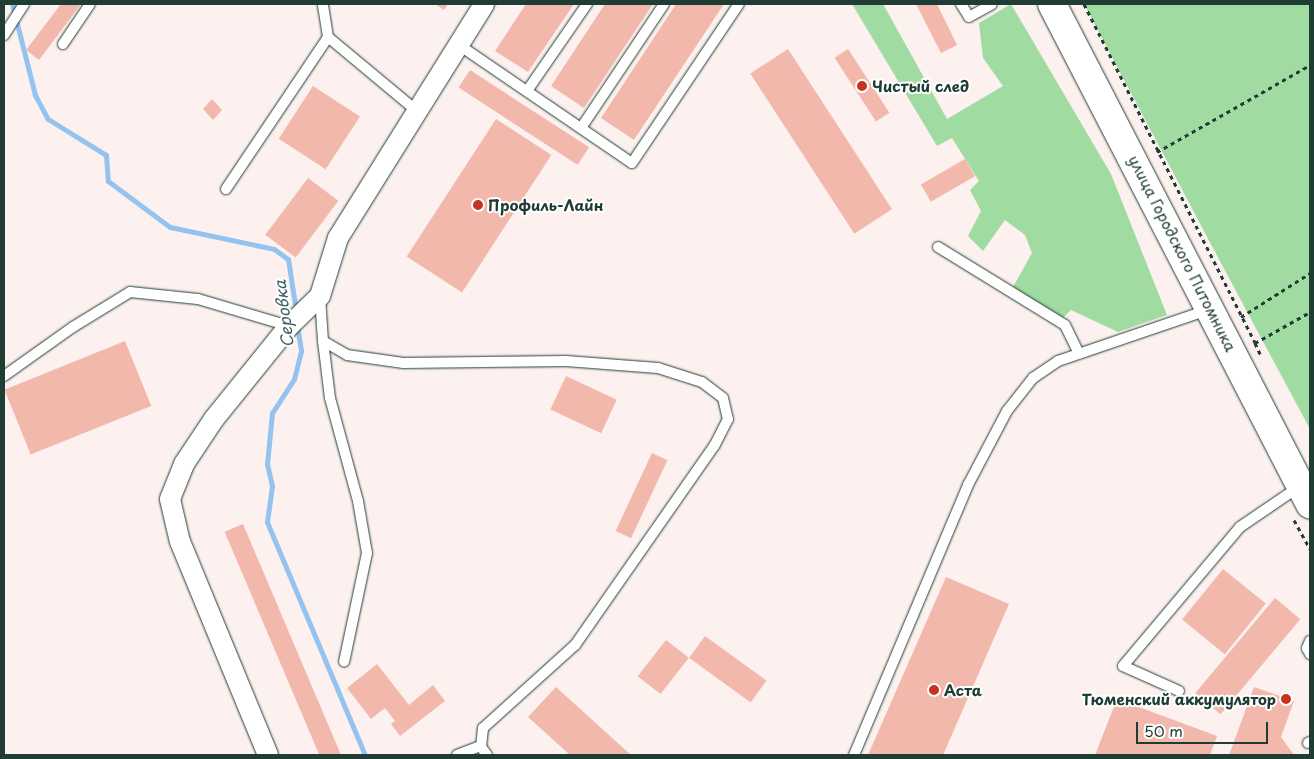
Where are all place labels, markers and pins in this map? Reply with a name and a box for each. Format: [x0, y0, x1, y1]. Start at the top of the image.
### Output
place label: Чистый след [872, 77, 968, 95]
marker: Чистый след [856, 80, 868, 92]
place label: Профиль-Лайн [488, 196, 603, 214]
marker: Профиль-Лайн [472, 199, 484, 211]
place label: Аста [944, 681, 982, 699]
marker: Аста [928, 684, 940, 696]
place label: Тюменский аккумулятор [1082, 690, 1276, 708]
marker: Тюменский аккумулятор [1280, 693, 1292, 705]

